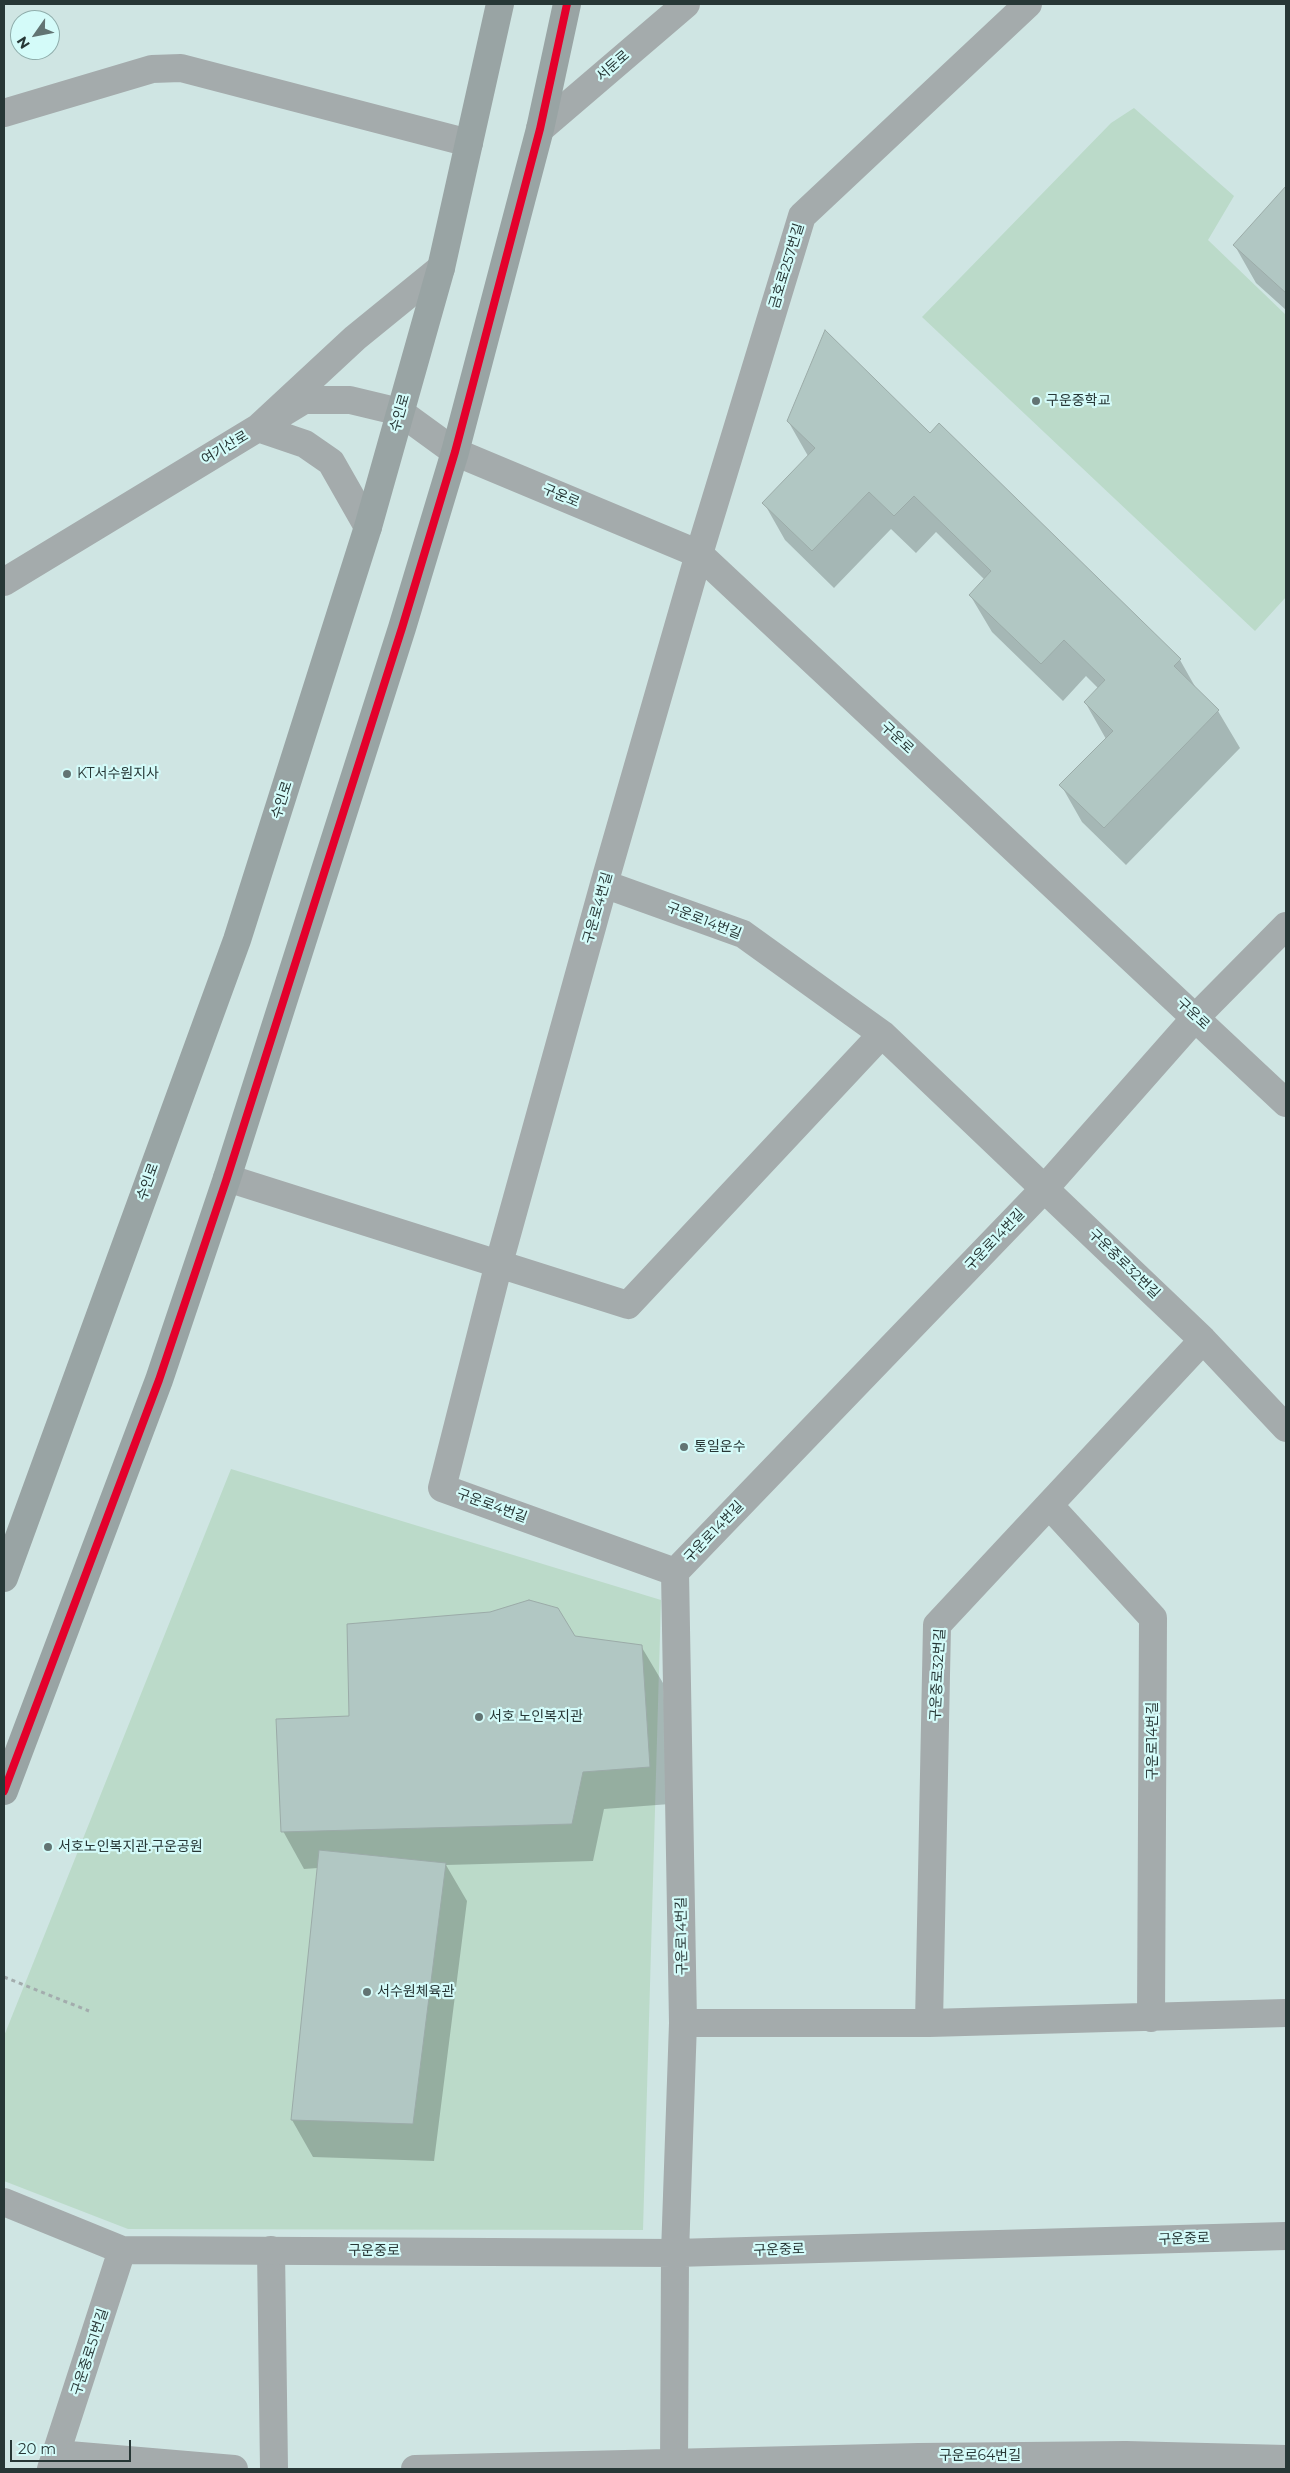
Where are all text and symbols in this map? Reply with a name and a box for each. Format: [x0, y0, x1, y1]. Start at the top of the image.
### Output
north arrow [10, 10, 60, 60]
text: N [13, 33, 34, 52]
street label: 서둔로 [593, 47, 633, 85]
street label: 금호로257번길 [766, 221, 808, 311]
street label: 수인로 [387, 392, 413, 434]
place label: 구운중학교 [1046, 393, 1110, 409]
marker: 구운중학교 [1030, 395, 1042, 407]
street label: 여기산로 [199, 428, 251, 468]
street label: 구운로 [540, 481, 582, 511]
street label: 구운로 [877, 719, 917, 757]
place label: KT서수원지사 [77, 766, 159, 782]
marker: KT서수원지사 [61, 768, 73, 780]
street label: 수인로 [268, 779, 296, 821]
street label: 구운로4번길 [580, 870, 616, 946]
street label: 구운로14번길 [664, 899, 744, 943]
street label: 구운로 [1173, 995, 1213, 1033]
street label: 수인로 [133, 1161, 163, 1203]
street label: 구운로14번길 [962, 1206, 1028, 1274]
street label: 구운중로32번길 [1085, 1226, 1163, 1302]
place label: 통일운수 [694, 1439, 746, 1455]
marker: 통일운수 [678, 1441, 690, 1453]
street label: 구운로4번길 [455, 1486, 529, 1526]
street label: 구운로14번길 [681, 1498, 747, 1566]
street label: 구운중로32번길 [927, 1628, 949, 1722]
street label: 구운로14번길 [1145, 1702, 1161, 1780]
place label: 서호 노인복지관 [489, 1709, 583, 1725]
marker: 서호 노인복지관 [473, 1711, 485, 1723]
place label: 서호노인복지관.구운공원 [58, 1839, 203, 1855]
marker: 서호노인복지관.구운공원 [42, 1841, 54, 1853]
street label: 구운로14번길 [673, 1897, 691, 1975]
place label: 서수원체육관 [377, 1984, 454, 2000]
marker: 서수원체육관 [361, 1986, 373, 1998]
street label: 구운중로 [1158, 2230, 1210, 2248]
street label: 구운중로 [753, 2241, 805, 2259]
street label: 구운중로 [348, 2243, 400, 2259]
street label: 구운중로51번길 [68, 2306, 112, 2398]
scale bar [12, 2430, 134, 2462]
text: 20 m [18, 2439, 56, 2458]
street label: 구운로64번길 [939, 2448, 1021, 2464]

